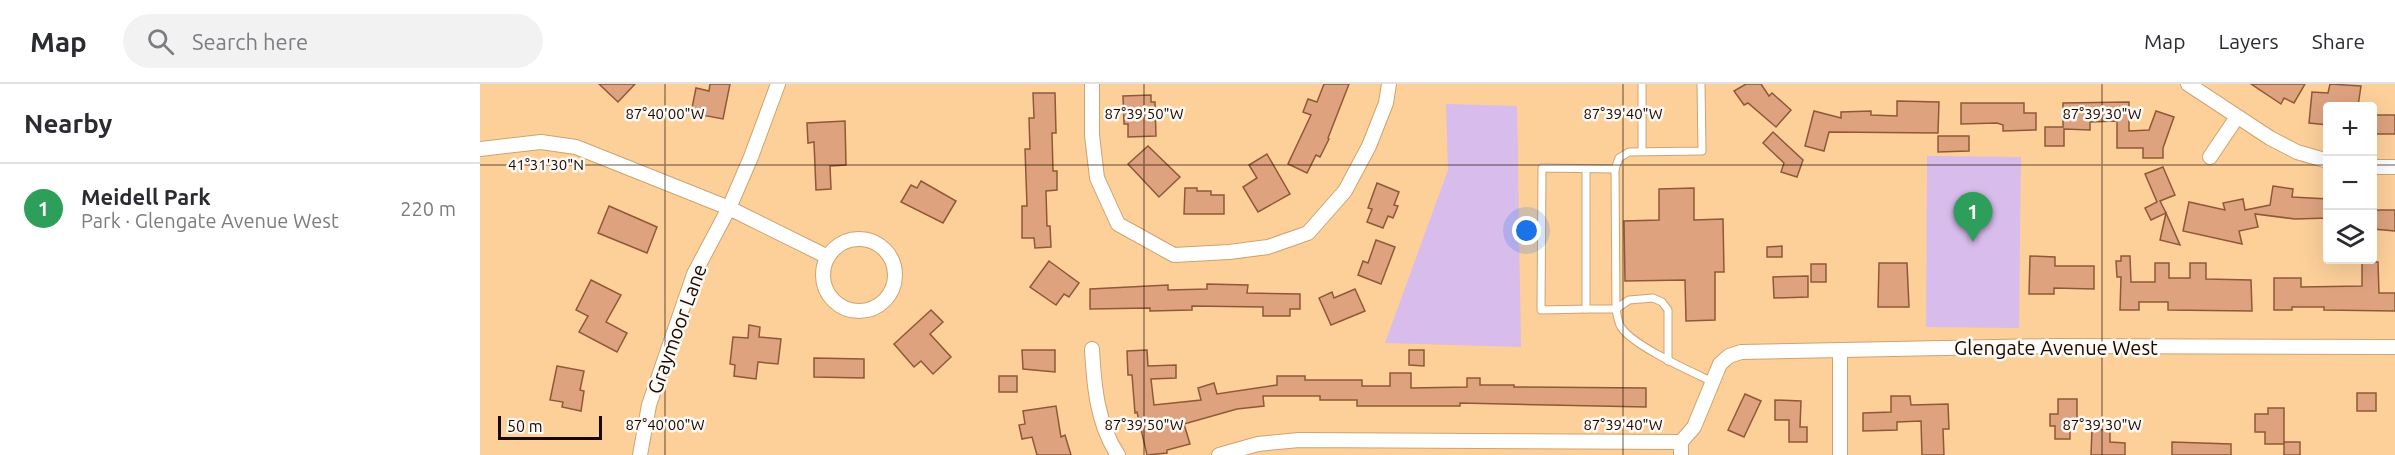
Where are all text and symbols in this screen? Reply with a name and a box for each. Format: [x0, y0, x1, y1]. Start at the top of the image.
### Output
search box [123, 14, 543, 68]
icon: search [144, 25, 177, 58]
text: Map [30, 26, 87, 57]
text: Search here [192, 29, 308, 54]
text: Map [2144, 29, 2185, 53]
text: Layers [2218, 29, 2279, 53]
text: Share [2312, 29, 2365, 53]
map controls [2323, 102, 2377, 264]
button: + [2323, 102, 2377, 156]
text: 87°40'00"W [625, 105, 705, 122]
text: 87°39'50"W [1104, 105, 1184, 122]
text: 87°39'40"W [1583, 105, 1663, 122]
text: 87°39'30"W [2062, 105, 2142, 122]
text: Nearby [24, 109, 112, 138]
text: 41°31'30"N [508, 156, 584, 173]
button: − [2323, 156, 2377, 210]
text: Meidell Park [81, 184, 211, 209]
pin: 1 [1954, 192, 1992, 242]
text: 1 [38, 197, 49, 220]
text: 220 m [400, 197, 456, 220]
text: Park · Glengate Avenue West [81, 209, 339, 232]
button: layers [2323, 210, 2377, 264]
your location [1512, 216, 1541, 245]
street label: Graymoor Lane [642, 261, 711, 397]
street label: Glengate Avenue West [1954, 336, 2158, 359]
scale bar [498, 413, 602, 440]
text: 87°40'00"W [625, 416, 705, 433]
text: 87°39'50"W [1104, 416, 1184, 433]
text: 87°39'40"W [1583, 416, 1663, 433]
text: 87°39'30"W [2062, 416, 2142, 433]
text: 50 m [507, 417, 543, 435]

